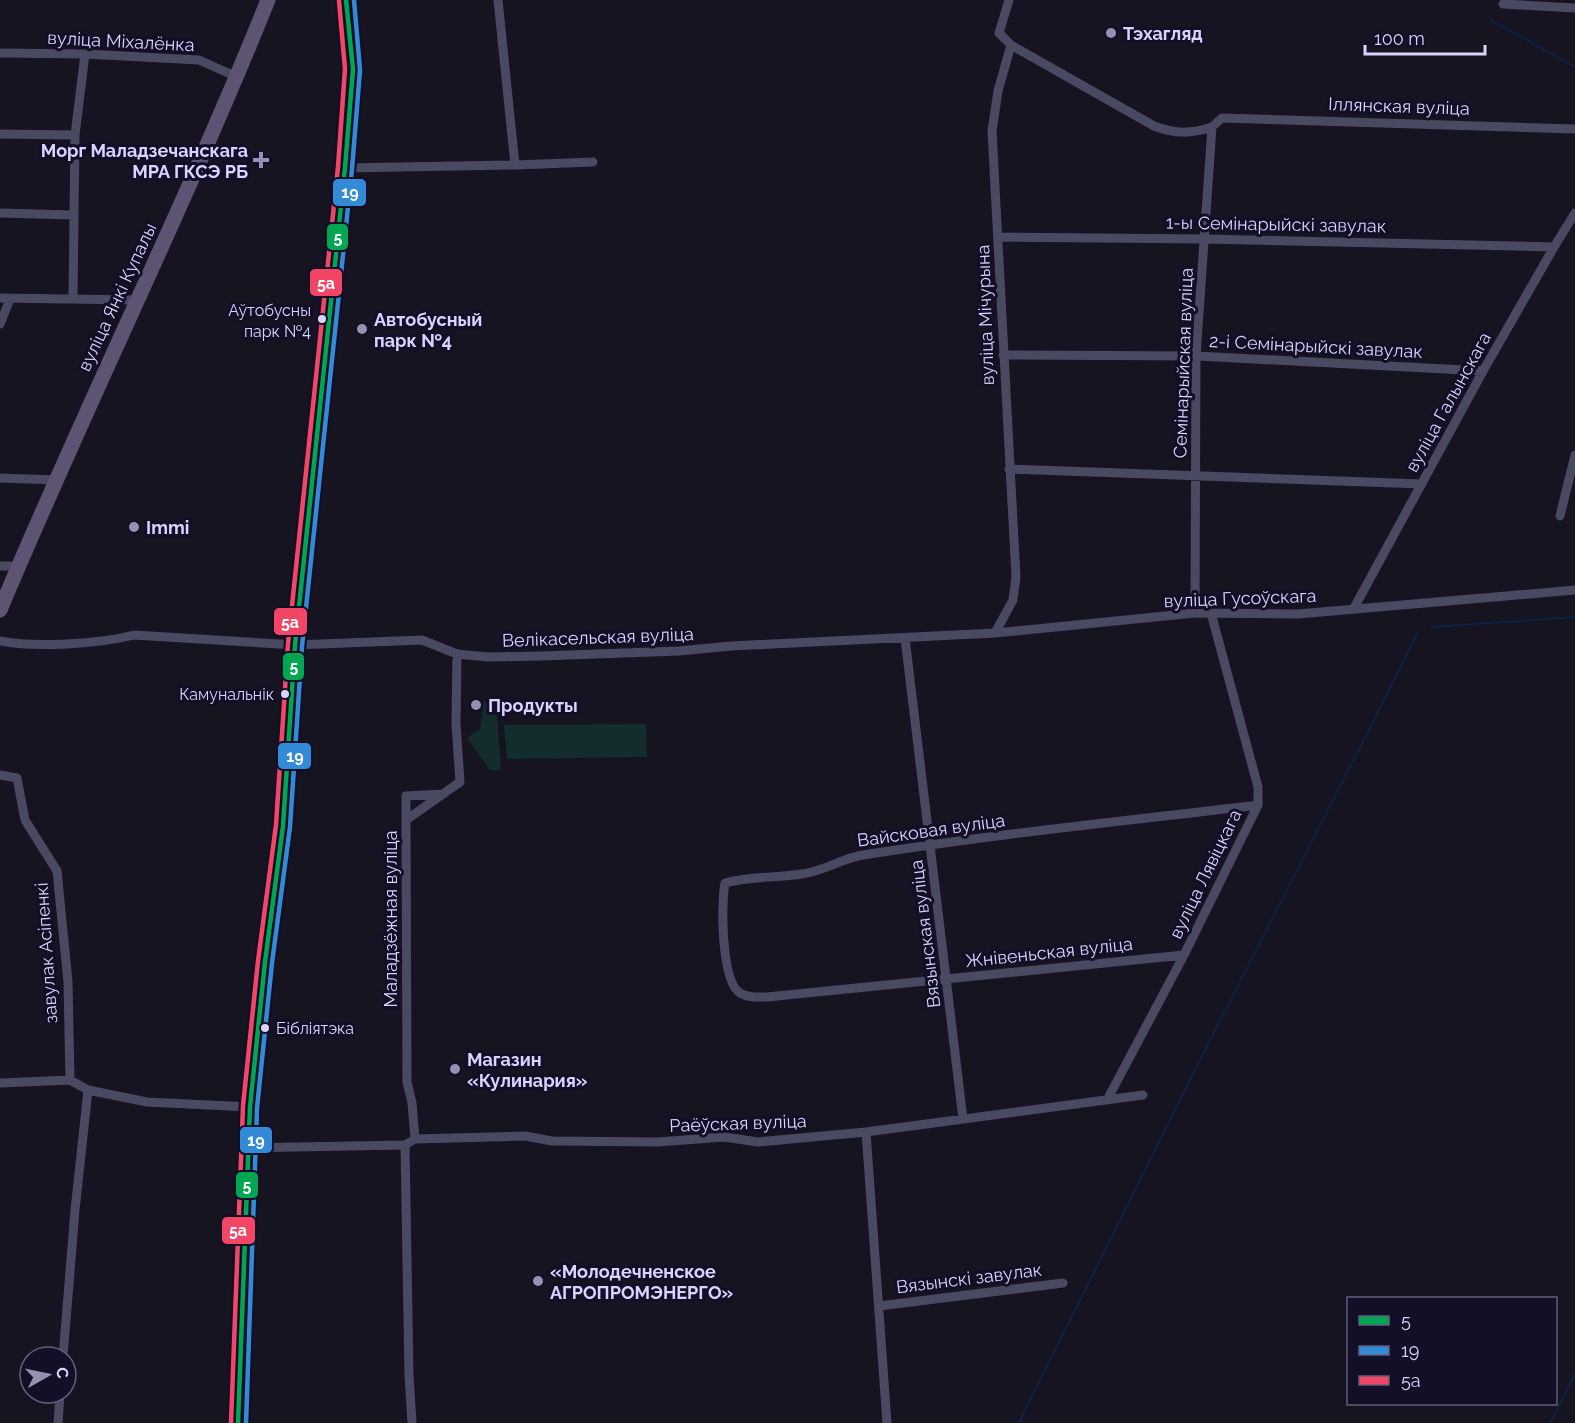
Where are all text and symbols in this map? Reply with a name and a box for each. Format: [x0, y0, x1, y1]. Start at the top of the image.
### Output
scale bar [1365, 18, 1485, 56]
place label: Тэхагляд [1123, 23, 1203, 44]
marker: Тэхагляд [1104, 26, 1118, 40]
street label: вуліца Міхалёнка [47, 27, 195, 55]
text: 100 m [1374, 28, 1425, 49]
street label: Іллянская вуліца [1328, 93, 1470, 119]
place label: Морг Маладзечанскага МРА ГКСЭ РБ [41, 140, 248, 182]
marker: Морг Маладзечанскага МРА ГКСЭ РБ [252, 151, 270, 169]
line badge: 19 [332, 178, 367, 207]
text: 19 [341, 183, 359, 202]
street label: 1-ы Семінарыйскі завулак [1166, 212, 1386, 236]
street label: вуліца Янкі Купалы [73, 220, 161, 374]
line badge: 5 [326, 223, 349, 251]
text: 5 [334, 228, 343, 247]
street label: вуліца Мічурына [972, 244, 998, 386]
street label: Семінарыйская вуліца [1169, 267, 1197, 459]
line badge: 5а [309, 268, 343, 297]
text: 5а [317, 274, 335, 293]
place label: Аўтобусны парк №4 [228, 301, 311, 341]
place label: Автобусный парк №4 [374, 309, 482, 351]
marker: Аўтобусны парк №4 [316, 313, 328, 325]
marker: Автобусный парк №4 [355, 322, 369, 336]
street label: вуліца Галынскага [1401, 328, 1495, 476]
street label: 2-і Семінарыйскі завулак [1209, 330, 1423, 362]
place label: Immi [146, 517, 189, 538]
marker: Immi [127, 520, 141, 534]
street label: вуліца Гусоўскага [1163, 585, 1317, 611]
line badge: 5а [273, 607, 308, 636]
text: 5а [281, 613, 299, 632]
street label: Велікасельская вуліца [502, 623, 694, 651]
line badge: 5 [282, 652, 305, 681]
text: 5 [290, 657, 299, 676]
place label: Камунальнік [179, 685, 274, 704]
marker: Камунальнік [279, 688, 291, 700]
place label: Продукты [488, 695, 578, 716]
marker: Продукты [469, 698, 483, 712]
line badge: 19 [277, 742, 312, 770]
text: 19 [286, 747, 304, 766]
street label: вуліца Лявіцкага [1165, 806, 1245, 942]
street label: Вайсковая вуліца [856, 809, 1006, 851]
street label: Маладзёжная вуліца [380, 830, 401, 1008]
street label: Вязынская вуліца [906, 859, 944, 1009]
street label: завулак Асіпенкі [31, 882, 61, 1024]
street label: Жнівеньская вуліца [964, 933, 1134, 971]
place label: Бібліятэка [276, 1019, 354, 1038]
marker: Бібліятэка [259, 1022, 271, 1034]
place label: Магазин «Кулинария» [467, 1049, 588, 1091]
marker: Магазин «Кулинария» [448, 1062, 462, 1076]
street label: Раёўская вуліца [669, 1110, 807, 1136]
line badge: 19 [239, 1126, 273, 1154]
text: 19 [247, 1131, 265, 1150]
line badge: 5 [235, 1171, 259, 1199]
text: 5 [243, 1176, 252, 1195]
line badge: 5а [221, 1216, 256, 1245]
text: 5а [229, 1221, 247, 1240]
street label: Вязынскі завулак [895, 1259, 1043, 1297]
place label: «Молодечненское АГРОПРОМЭНЕРГО» [550, 1261, 734, 1303]
marker: «Молодечненское АГРОПРОМЭНЕРГО» [531, 1274, 545, 1288]
legend [1347, 1297, 1557, 1405]
text: 5 [1401, 1310, 1411, 1331]
text: 19 [1401, 1340, 1419, 1361]
north arrow [18, 1345, 78, 1405]
text: С [52, 1366, 73, 1380]
text: 5а [1401, 1370, 1421, 1391]

